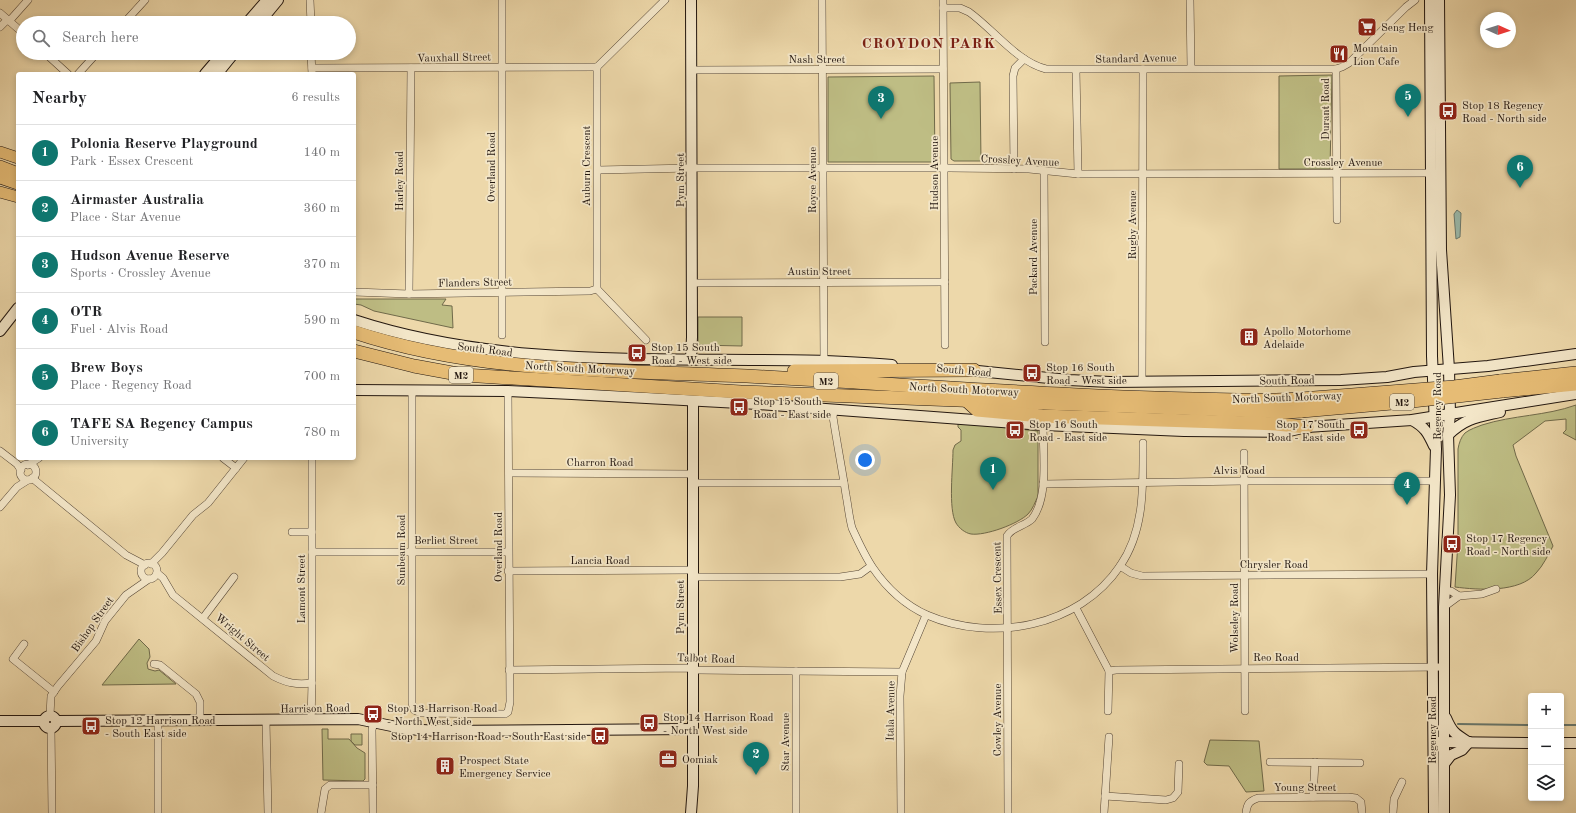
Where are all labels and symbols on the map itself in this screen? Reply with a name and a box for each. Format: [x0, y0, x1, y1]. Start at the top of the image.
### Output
north arrow [1480, 12, 1516, 48]
supermarket icon: Seng Heng [1356, 16, 1378, 38]
place label: Seng Heng [1381, 23, 1434, 34]
district label: CROYDON PARK [862, 37, 996, 52]
restaurant icon: Mountain Lion Cafe [1328, 43, 1350, 65]
place label: Mountain Lion Cafe [1353, 44, 1399, 68]
street label: Vauxhall Street [417, 52, 491, 65]
street label: Standard Avenue [1095, 53, 1177, 66]
street label: Nash Street [789, 55, 846, 66]
street label: Durant Road [1321, 78, 1332, 140]
pin: 5 [1395, 84, 1421, 117]
pin: 3 [868, 86, 894, 119]
bus stop icon: Stop 18 Regency Road - North side [1437, 100, 1459, 122]
place label: Stop 18 Regency Road - North side [1462, 101, 1547, 125]
street label: Auburn Crescent [582, 126, 593, 206]
street label: Overland Road [487, 132, 498, 202]
street label: Hudson Avenue [930, 136, 941, 210]
street label: Royce Avenue [808, 147, 819, 213]
street label: Harley Road [395, 151, 406, 211]
street label: Pym Street [676, 153, 687, 207]
street label: Crossley Avenue [980, 154, 1060, 169]
pin: 6 [1507, 155, 1533, 188]
street label: Crossley Avenue [1304, 158, 1382, 169]
street label: Rugby Avenue [1128, 190, 1139, 260]
street label: Packard Avenue [1029, 219, 1040, 295]
street label: Austin Street [787, 267, 851, 278]
street label: Flanders Street [438, 277, 512, 290]
building icon: Apollo Motorhome Adelaide [1238, 326, 1260, 348]
place label: Apollo Motorhome Adelaide [1263, 327, 1351, 351]
street label: South Road [457, 342, 513, 359]
bus stop icon: Stop 15 South Road - West side [626, 342, 648, 364]
place label: Stop 15 South Road - West side [651, 343, 732, 367]
street label: North South Motorway [525, 361, 635, 378]
bus stop icon: Stop 16 South Road - West side [1021, 362, 1043, 384]
place label: Stop 16 South Road - West side [1046, 363, 1127, 387]
street label: South Road [936, 364, 992, 379]
road number: M2 [449, 367, 473, 383]
street label: Regency Road [1433, 372, 1444, 440]
road number: M2 [814, 373, 838, 389]
street label: South Road [1259, 376, 1315, 387]
street label: North South Motorway [909, 382, 1019, 399]
street label: North South Motorway [1232, 391, 1342, 406]
road number: M2 [1390, 394, 1414, 410]
bus stop icon: Stop 15 South Road - East side [728, 396, 750, 418]
place label: Stop 15 South Road - East side [753, 397, 831, 421]
bus stop icon: Stop 16 South Road - East side [1004, 419, 1026, 441]
bus stop icon: Stop 17 South Road - East side [1348, 419, 1370, 441]
place label: Stop 16 South Road - East side [1029, 420, 1107, 444]
place label: Stop 17 South Road - East side [1267, 420, 1345, 444]
your location [855, 450, 875, 470]
pin: 1 [980, 457, 1006, 490]
street label: Charron Road [567, 458, 634, 469]
street label: Alvis Road [1213, 466, 1266, 477]
pin: 4 [1394, 472, 1420, 505]
street label: Overland Road [494, 512, 505, 582]
street label: Sunbeam Road [397, 514, 408, 586]
bus stop icon: Stop 17 Regency Road - North side [1441, 533, 1463, 555]
place label: Stop 17 Regency Road - North side [1466, 534, 1551, 558]
street label: Berliet Street [414, 536, 478, 547]
street label: Essex Crescent [992, 542, 1005, 614]
street label: Lamont Street [297, 554, 308, 624]
street label: Lancia Road [570, 556, 630, 567]
street label: Chrysler Road [1240, 560, 1309, 571]
street label: Pym Street [676, 580, 687, 634]
street label: Wolseley Road [1230, 583, 1241, 653]
street label: Bishop Street [70, 595, 116, 655]
street label: Wright Street [213, 612, 271, 664]
street label: Talbot Road [677, 653, 735, 666]
street label: Reo Road [1253, 653, 1299, 664]
street label: Itala Avenue [885, 681, 898, 741]
street label: Cowley Avenue [993, 683, 1004, 757]
street label: Regency Road [1428, 696, 1439, 764]
street label: Harrison Road [280, 703, 350, 716]
bus stop icon: Stop 13 Harrison Road - North West side [362, 703, 384, 725]
place label: Stop 13 Harrison Road - North West side [387, 704, 498, 728]
bus stop icon: Stop 14 Harrison Road - North West side [638, 712, 660, 734]
place label: Stop 14 Harrison Road - North West side [663, 713, 774, 737]
street label: Star Avenue [781, 713, 792, 771]
bus stop icon: Stop 12 Harrison Road - South East side [80, 715, 102, 737]
place label: Stop 12 Harrison Road - South East side [105, 716, 216, 740]
bus stop icon: Stop 14 Harrison Road - South East side [589, 725, 611, 747]
place label: Stop 14 Harrison Road - South East side [391, 732, 586, 743]
pin: 2 [743, 742, 769, 775]
office icon: Oomiak [657, 748, 679, 770]
building icon: Prospect State Emergency Service [434, 755, 456, 777]
place label: Oomiak [682, 755, 718, 766]
place label: Prospect State Emergency Service [459, 756, 551, 780]
street label: Young Street [1274, 783, 1336, 794]

